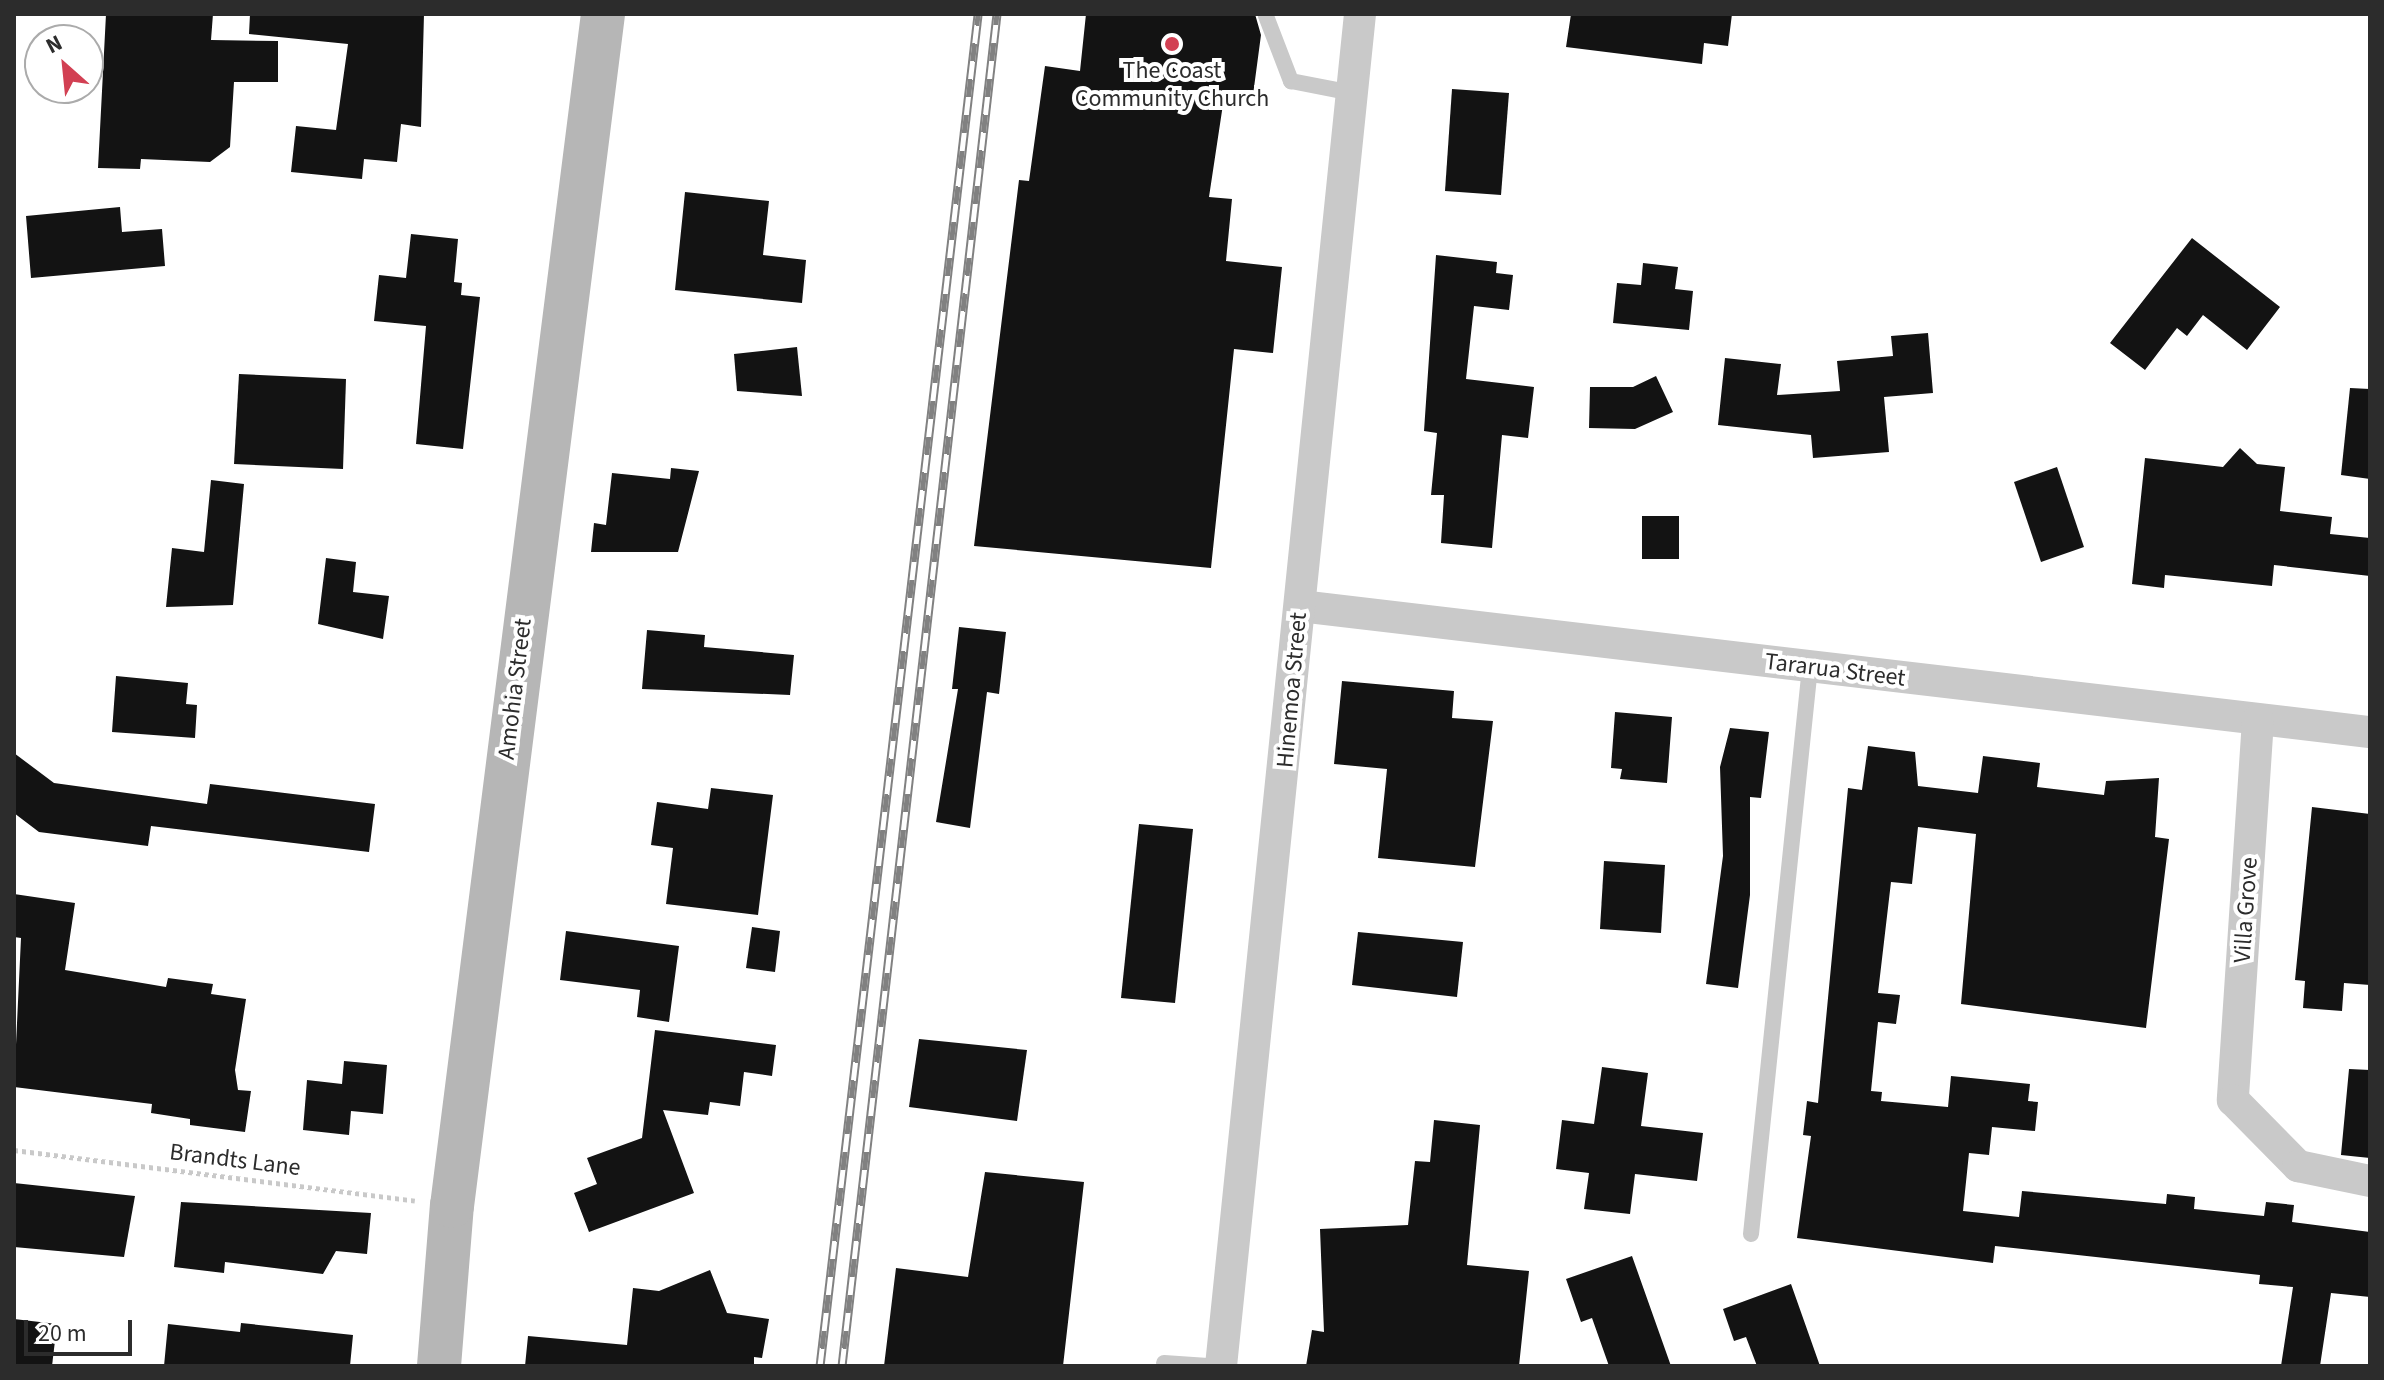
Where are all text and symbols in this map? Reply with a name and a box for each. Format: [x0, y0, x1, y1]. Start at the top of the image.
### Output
north arrow [24, 24, 104, 104]
text: N [40, 27, 68, 62]
marker: The Coast Community Church [1163, 35, 1181, 53]
place label: The Coast Community Church [1075, 57, 1269, 113]
street label: Hinemoa Street [1271, 611, 1313, 769]
street label: Amohia Street [492, 617, 538, 761]
street label: Tararua Street [1763, 647, 1907, 693]
street label: Villa Grove [2228, 856, 2264, 964]
street label: Brandts Lane [168, 1138, 302, 1182]
scale bar [28, 1304, 136, 1354]
text: 20 m [38, 1316, 87, 1351]

